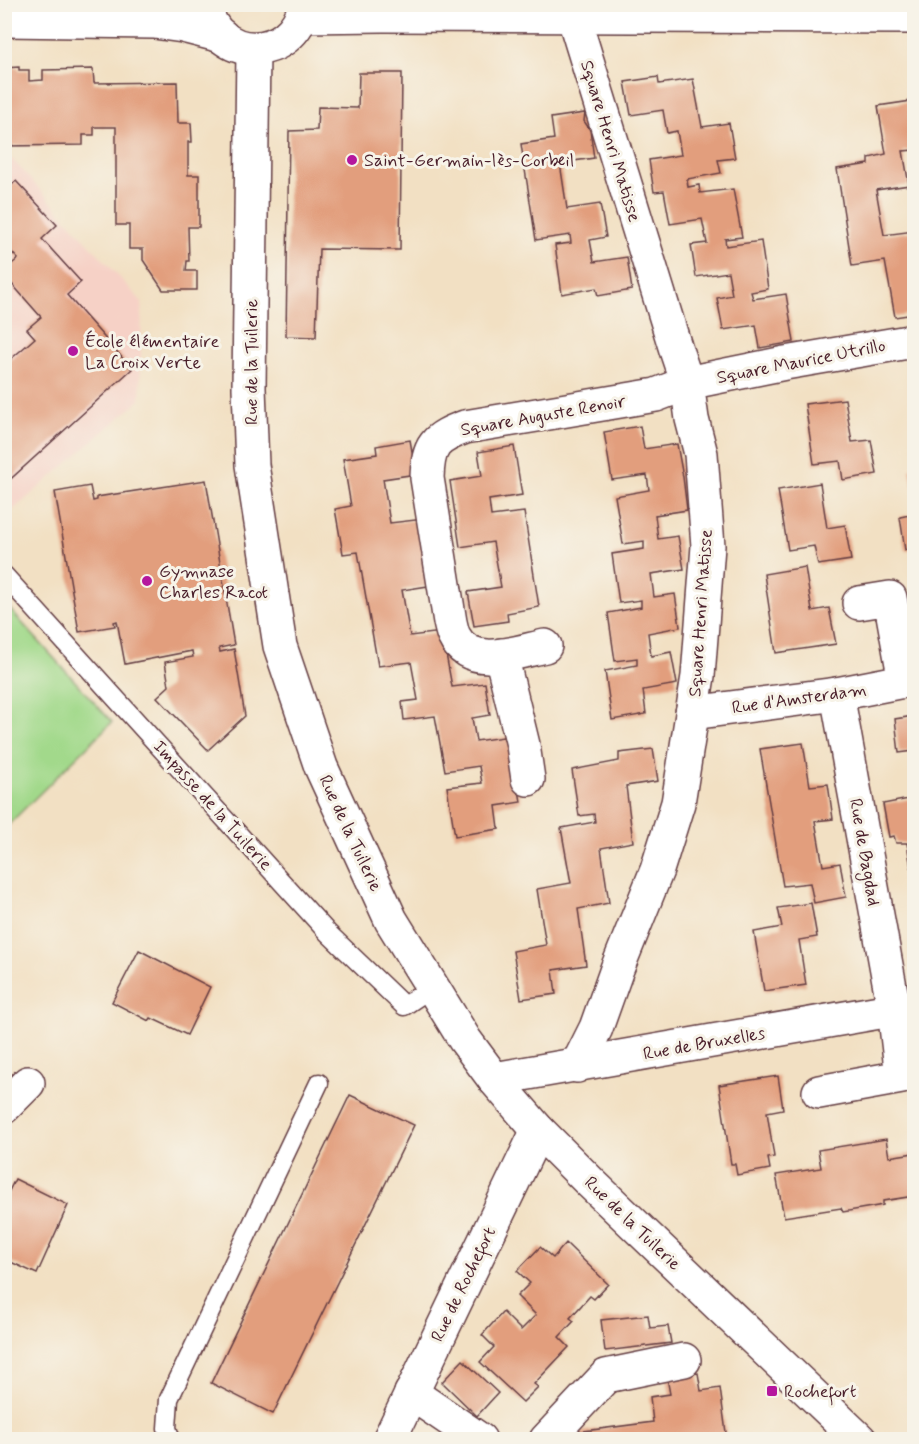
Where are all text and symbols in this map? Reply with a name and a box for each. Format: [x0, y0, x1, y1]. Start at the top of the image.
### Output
street label: Square Henri Matisse [574, 57, 646, 225]
place label: Saint-Germain-lès-Corbeil [364, 149, 574, 173]
marker: Saint-Germain-lès-Corbeil [345, 153, 359, 167]
street label: Rue de la Tuilerie [240, 299, 264, 425]
place label: École élémentaire La Croix Verte [85, 330, 220, 375]
street label: Square Maurice Utrillo [715, 334, 888, 390]
marker: École élémentaire La Croix Verte [66, 344, 80, 358]
street label: Square Auguste Renoir [459, 390, 628, 442]
street label: Square Henri Matisse [683, 528, 719, 698]
place label: Gymnase Charles Racot [159, 560, 268, 605]
marker: Gymnase Charles Racot [140, 574, 154, 588]
street label: Rue d'Amsterdam [730, 678, 868, 720]
street label: Impasse de la Tuilerie [147, 735, 277, 876]
street label: Rue de la Tuilerie [313, 771, 388, 896]
street label: Rue de Bagdad [842, 797, 885, 908]
street label: Rue de Bruxelles [641, 1021, 767, 1067]
street label: Rue de la Tuilerie [579, 1171, 686, 1276]
street label: Rue de Rochefort [426, 1223, 504, 1347]
place label: Rochefort [784, 1380, 857, 1406]
marker: Rochefort [765, 1384, 779, 1398]

